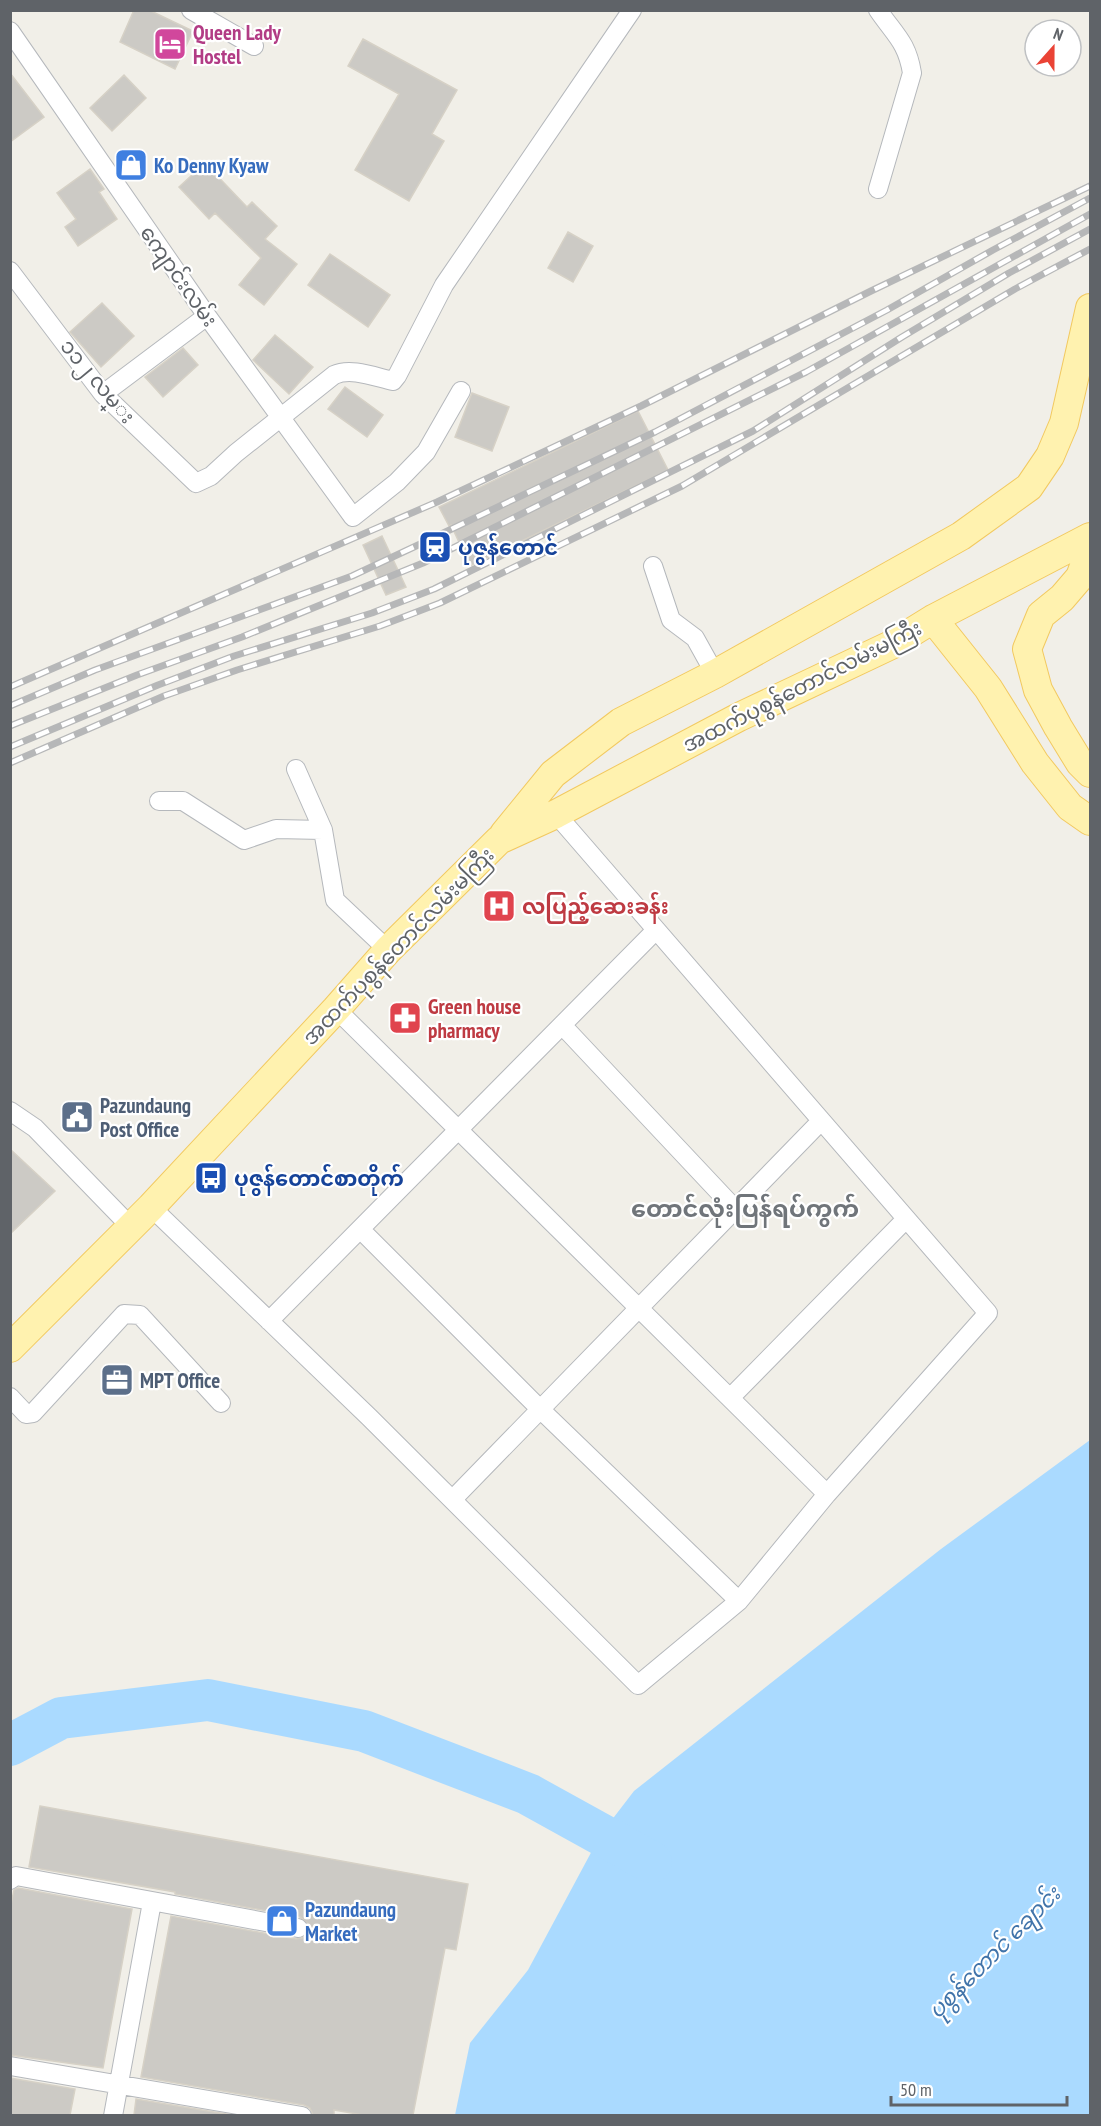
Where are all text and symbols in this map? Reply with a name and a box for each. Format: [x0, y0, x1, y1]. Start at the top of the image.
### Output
north arrow [1023, 18, 1083, 78]
place label: Queen Lady Hostel [193, 19, 282, 70]
text: N [1051, 23, 1066, 45]
hotel icon: Queen Lady Hostel [152, 26, 188, 62]
shop icon: Ko Denny Kyaw [113, 147, 149, 183]
place label: Ko Denny Kyaw [154, 152, 269, 179]
street label: ကျောင်းလမ်း [130, 219, 225, 335]
street label: ၁၁၂ လမ္း [52, 333, 141, 431]
station icon: ပုဇွန်တောင် [417, 529, 453, 565]
place label: ပုဇွန်တောင် [458, 532, 558, 565]
street label: အထက်ပုစွန်တောင်လမ်းမကြီး [677, 612, 928, 762]
street label: အထက်ပုစွန်တောင်လမ်းမကြီး [295, 840, 503, 1053]
hospital icon: လပြည့်ဆေးခန်း [481, 888, 517, 924]
place label: လပြည့်ဆေးခန်း [522, 891, 669, 924]
place label: Green house pharmacy [428, 993, 521, 1044]
pharmacy icon: Green house pharmacy [387, 1000, 423, 1036]
place label: Pazundaung Post Office [100, 1092, 191, 1143]
public building icon: Pazundaung Post Office [59, 1099, 95, 1135]
bus stop icon: ပုဇွန်တောင်စာတိုက် [193, 1160, 229, 1196]
place label: ပုဇွန်တောင်စာတိုက် [234, 1163, 404, 1196]
district label: တောင်လုံးပြန်ရပ်ကွက် [631, 1193, 859, 1228]
office icon: MPT Office [99, 1362, 135, 1398]
place label: MPT Office [140, 1367, 220, 1394]
water label: ပုစွန်တောင် ချောင်း [921, 1878, 1070, 2028]
place label: Pazundaung Market [305, 1896, 396, 1947]
shop icon: Pazundaung Market [264, 1903, 300, 1939]
scale bar [891, 2069, 1066, 2107]
text: 50 m [900, 2078, 932, 2101]

